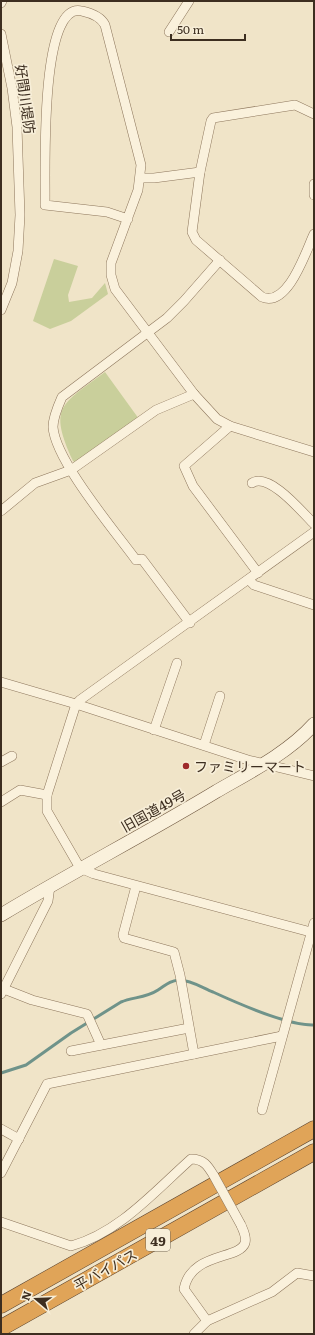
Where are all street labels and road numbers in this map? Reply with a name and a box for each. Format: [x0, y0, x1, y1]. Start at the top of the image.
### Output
street label: 好間川堤防 [11, 63, 41, 135]
street label: 旧国道49号 [117, 784, 189, 836]
road number: 49 [146, 1229, 170, 1251]
street label: 平バイパス [70, 1243, 140, 1295]

